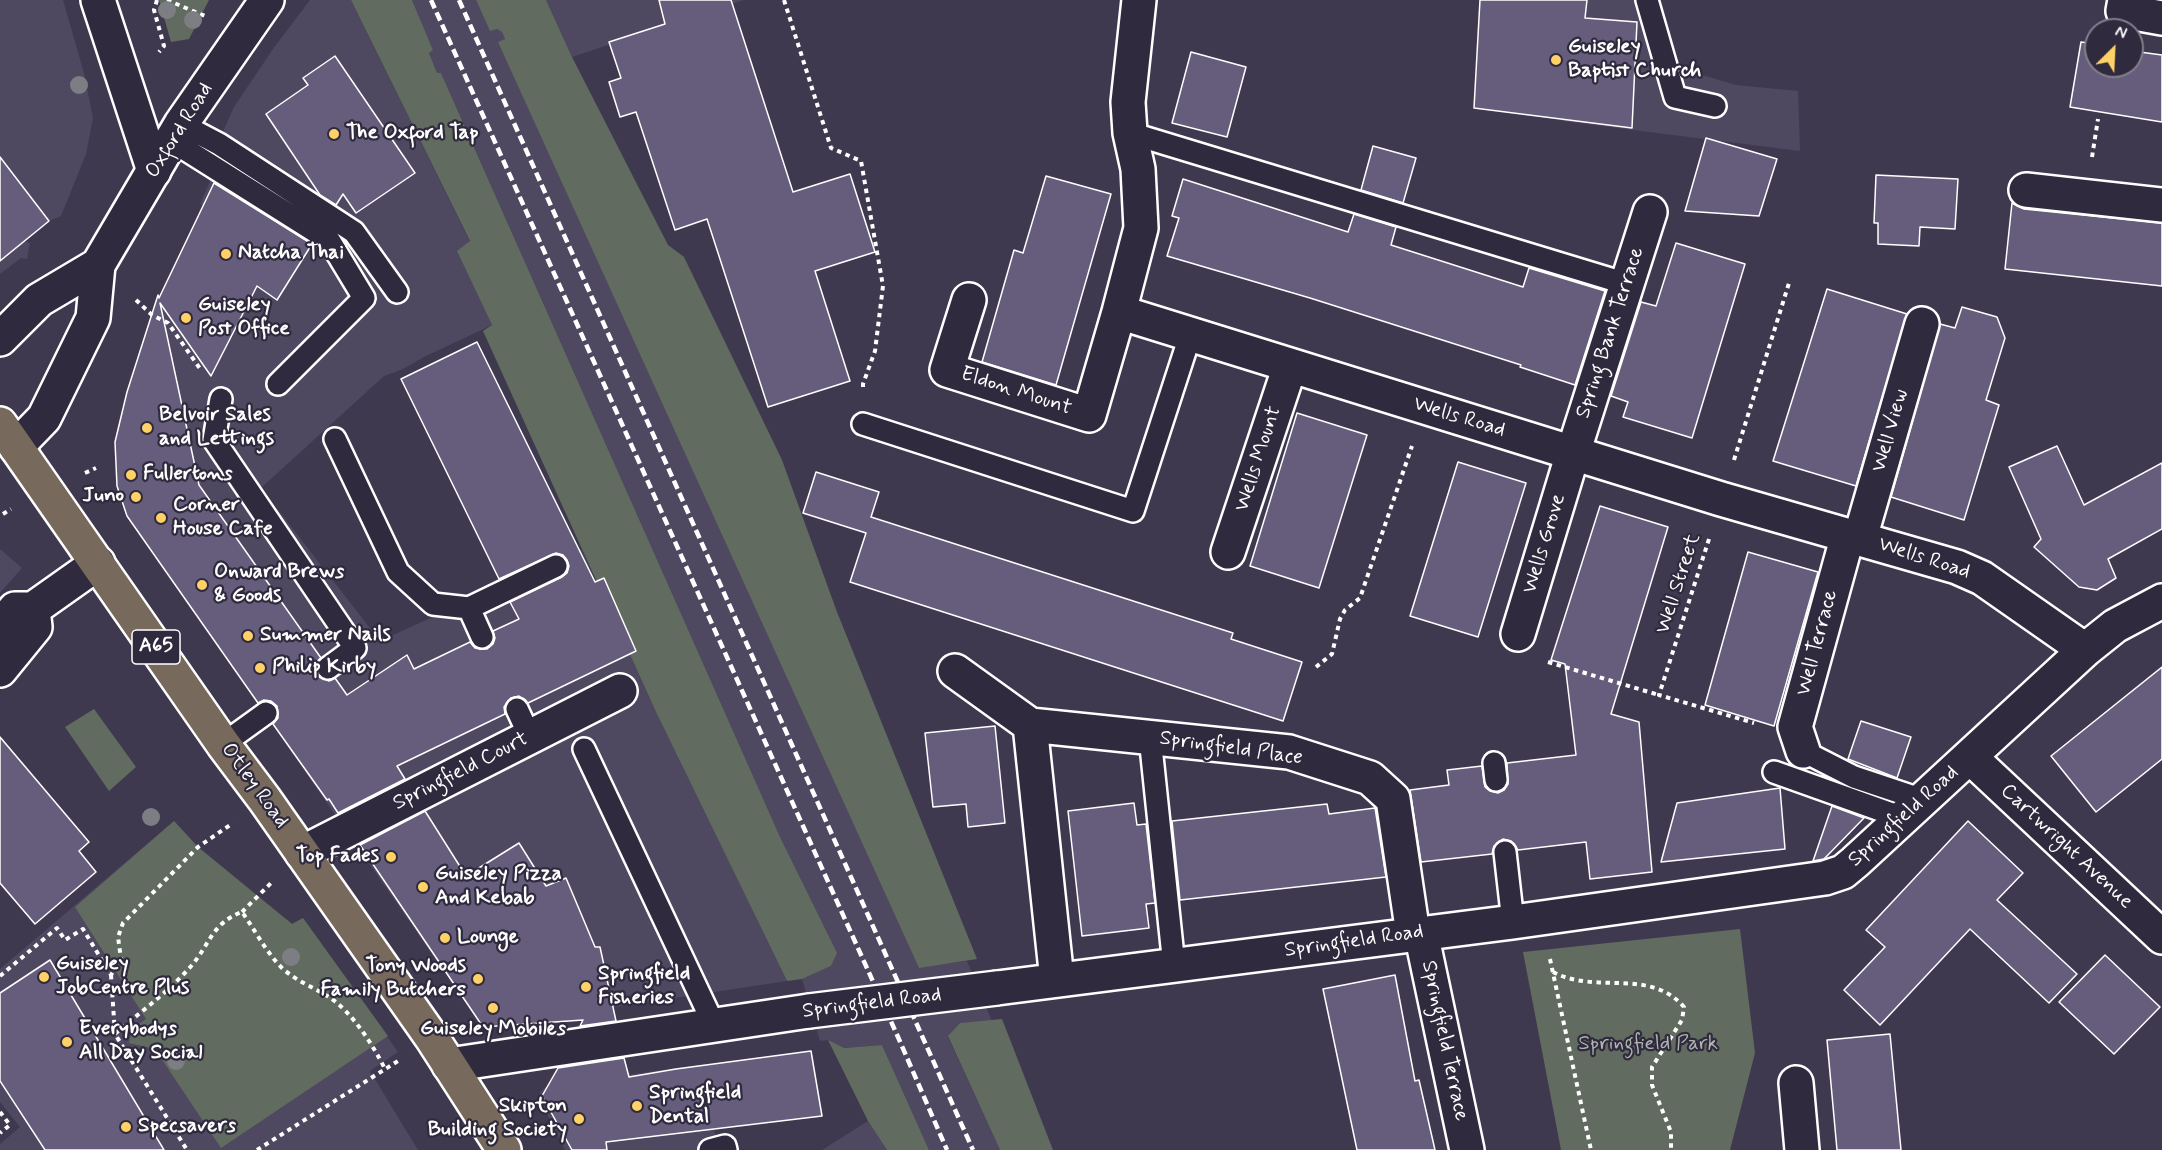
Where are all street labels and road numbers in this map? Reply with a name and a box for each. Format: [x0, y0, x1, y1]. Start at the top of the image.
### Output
street label: Oxford Road [141, 79, 219, 183]
street label: Spring Bank Terrace [1571, 244, 1651, 422]
street label: Eldon Mount [957, 362, 1075, 422]
street label: Well View [1867, 387, 1915, 475]
street label: Wells Road [1410, 392, 1508, 444]
street label: Wells Mount [1230, 403, 1288, 515]
street label: Wells Grove [1518, 491, 1572, 597]
street label: Well Street [1651, 531, 1707, 637]
street label: Wells Road [1875, 532, 1973, 586]
street label: Well Terrace [1792, 587, 1844, 699]
road number: A65 [132, 630, 180, 664]
street label: Springfield Place [1158, 726, 1304, 772]
street label: Springfield Court [389, 727, 533, 817]
street label: Otley Road [215, 738, 293, 834]
street label: Springfield Road [1844, 761, 1964, 873]
street label: Cartwright Avenue [1994, 779, 2138, 915]
street label: Springfield Road [1283, 920, 1425, 964]
street label: Springfield Terrace [1415, 959, 1473, 1123]
street label: Springfield Road [801, 983, 943, 1025]

